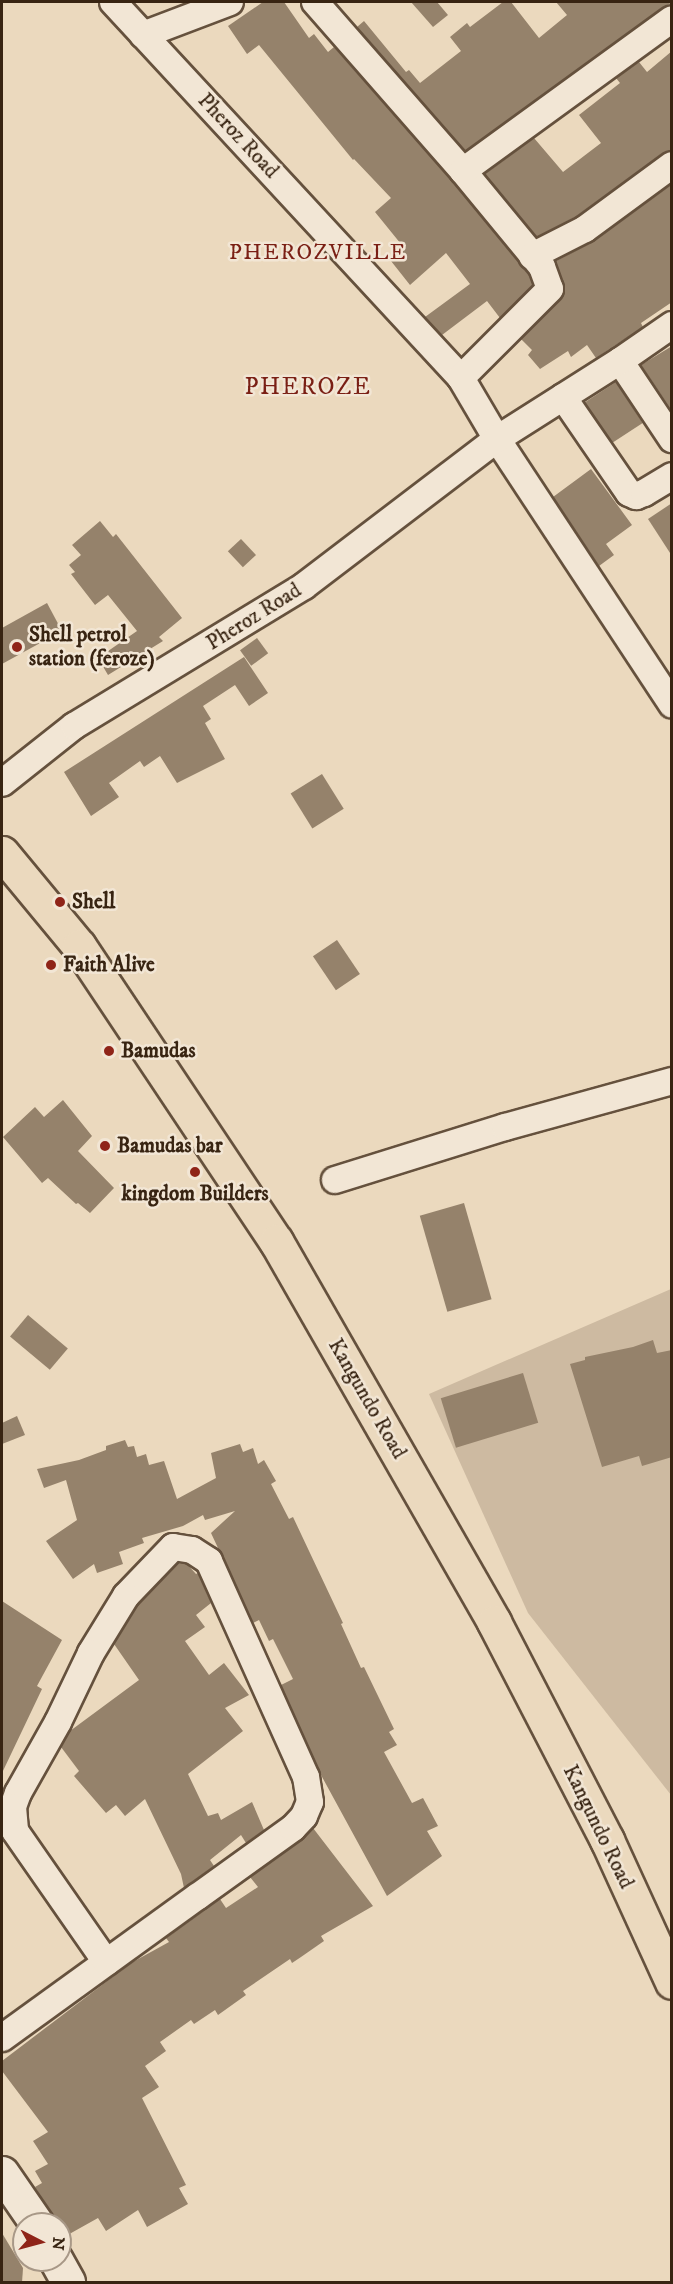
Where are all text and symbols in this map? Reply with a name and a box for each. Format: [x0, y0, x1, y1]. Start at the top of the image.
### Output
street label: Pheroz Road [192, 88, 284, 184]
district label: PHEROZVILLE [229, 240, 407, 266]
district label: PHEROZE [245, 374, 371, 402]
street label: Pheroz Road [202, 578, 306, 656]
place label: Shell petrol station (feroze) [29, 622, 155, 672]
marker: Shell petrol station (feroze) [10, 640, 24, 654]
place label: Shell [72, 889, 115, 915]
marker: Shell [53, 895, 67, 909]
place label: Faith Alive [63, 952, 155, 978]
marker: Faith Alive [44, 958, 58, 972]
place label: Bamudas [121, 1038, 195, 1064]
marker: Bamudas [102, 1044, 116, 1058]
place label: Bamudas bar [117, 1133, 223, 1159]
marker: Bamudas bar [98, 1139, 112, 1153]
marker: kingdom Builders [188, 1165, 202, 1179]
place label: kingdom Builders [121, 1181, 269, 1207]
street label: Kangundo Road [322, 1334, 412, 1464]
street label: Kangundo Road [557, 1761, 639, 1893]
north arrow [12, 2212, 72, 2272]
text: N [47, 2236, 69, 2251]

